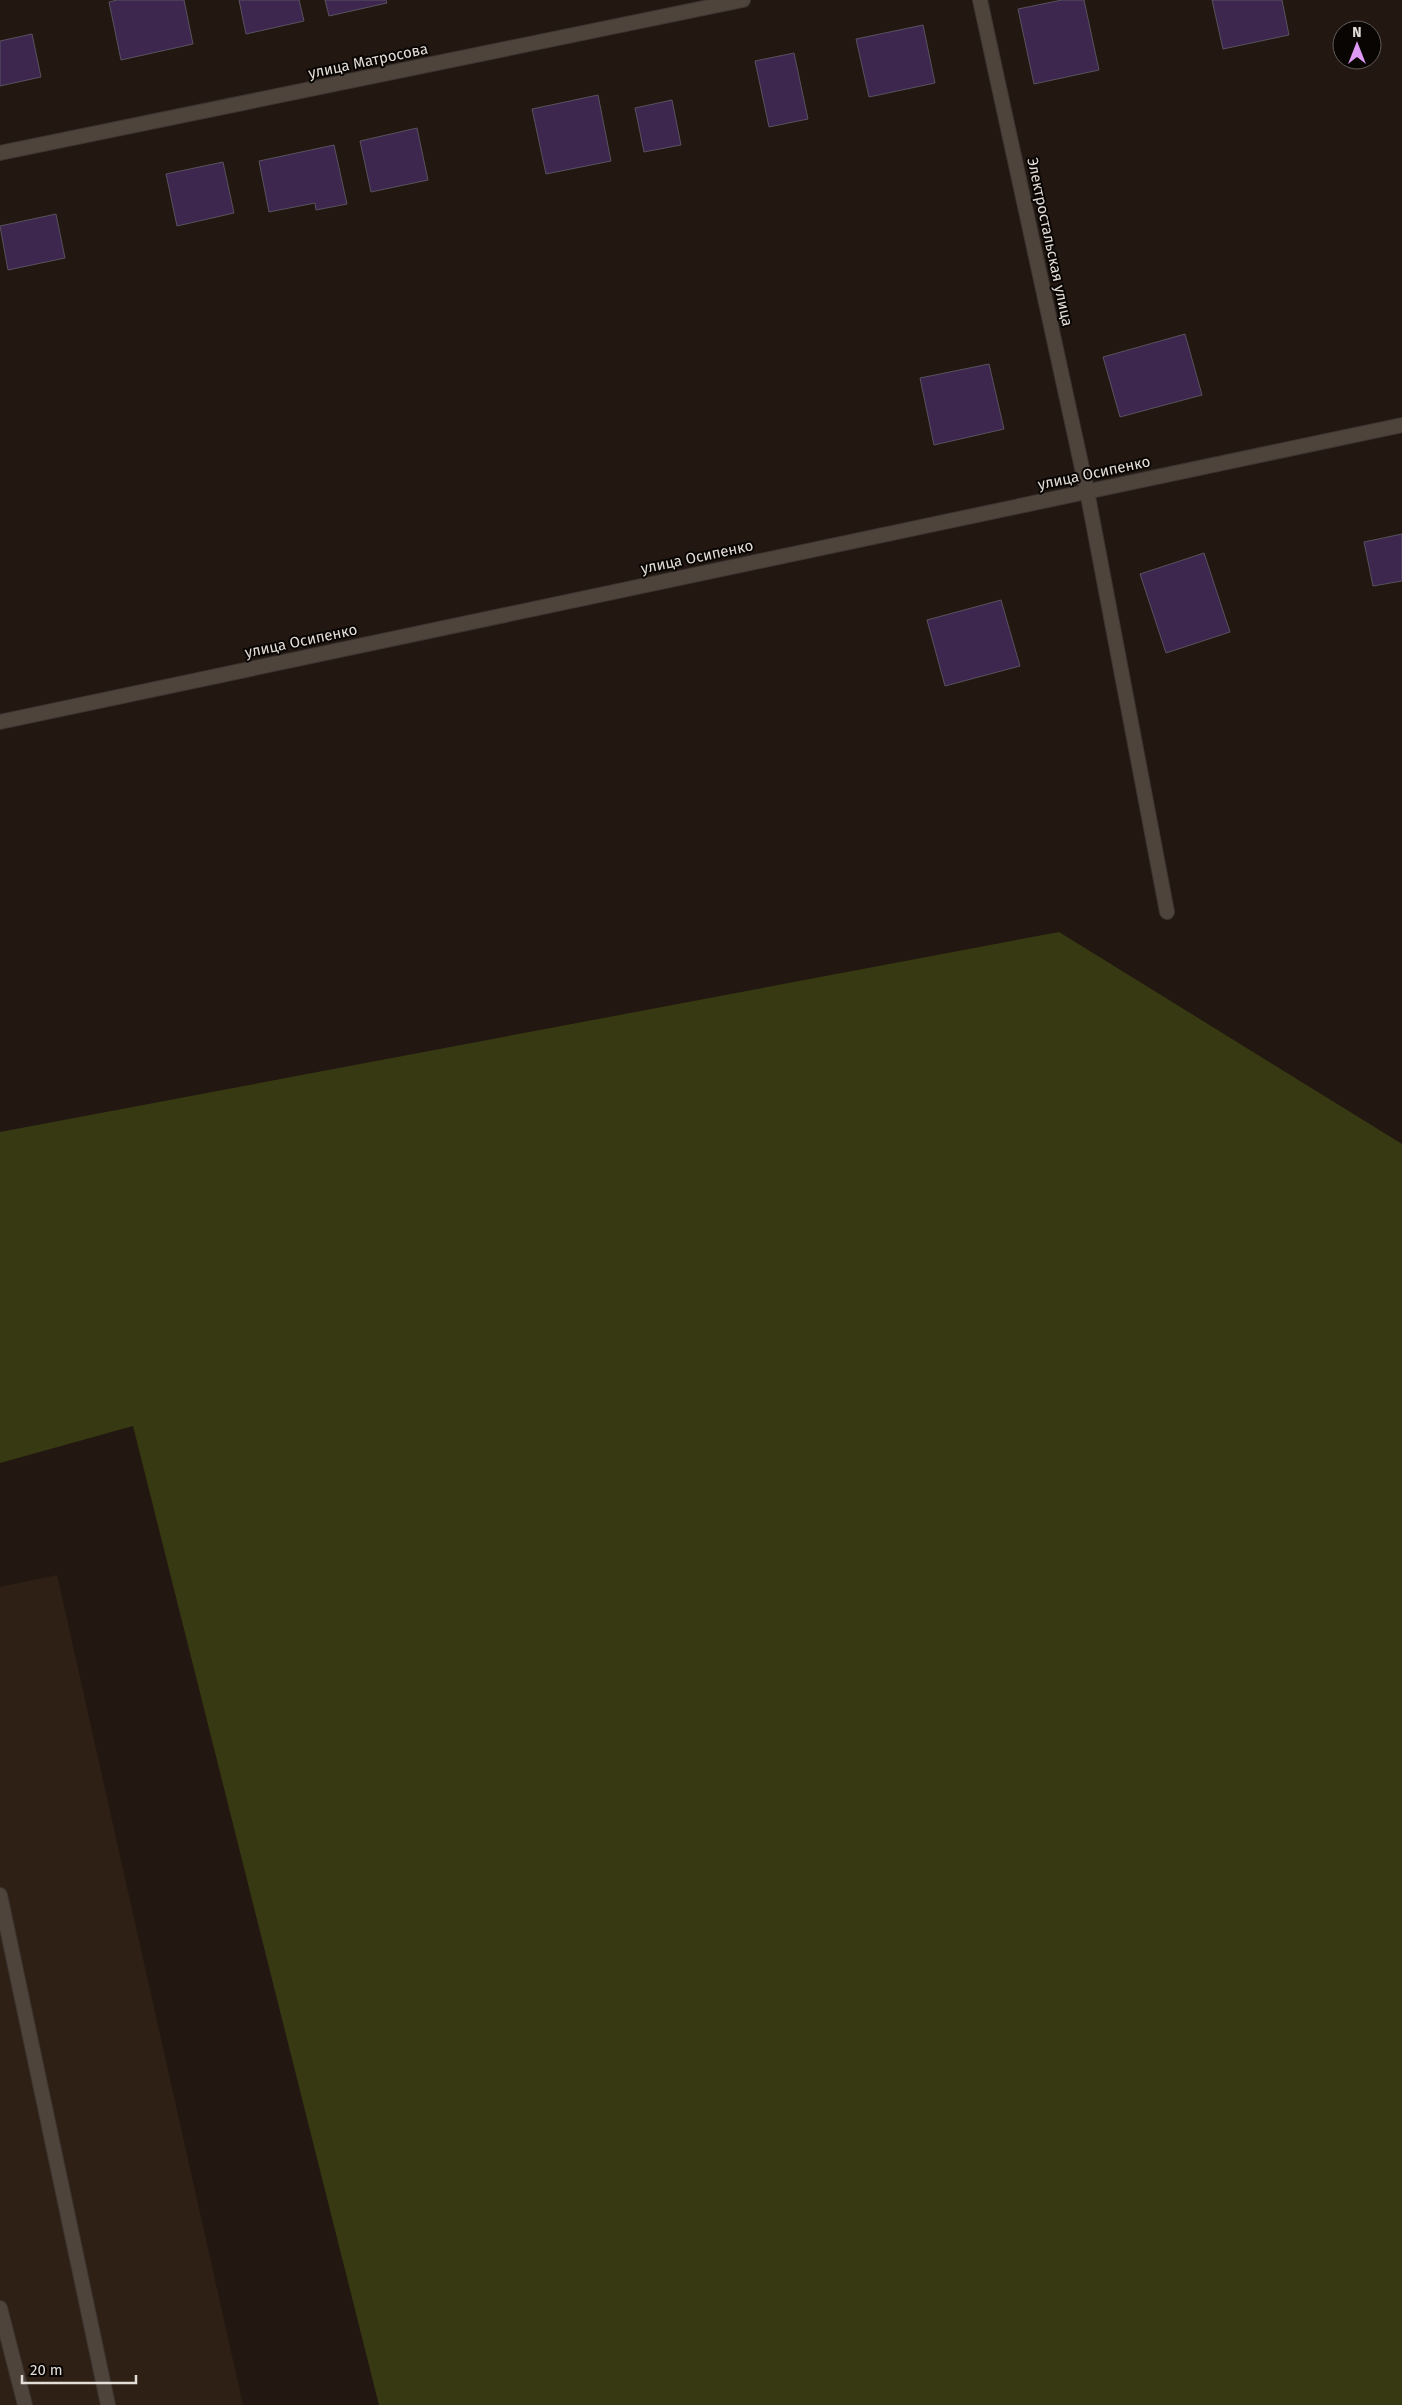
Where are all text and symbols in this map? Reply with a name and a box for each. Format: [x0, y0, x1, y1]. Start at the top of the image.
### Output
north arrow [1332, 20, 1382, 70]
text: N [1352, 24, 1362, 41]
street label: улица Матросова [307, 40, 429, 82]
street label: Электростальская улица [1023, 156, 1077, 328]
street label: улица Осипенко [1036, 452, 1152, 494]
street label: улица Осипенко [639, 536, 755, 578]
street label: улица Осипенко [243, 620, 359, 662]
scale bar [22, 2352, 136, 2384]
text: 20 m [30, 2361, 63, 2379]

